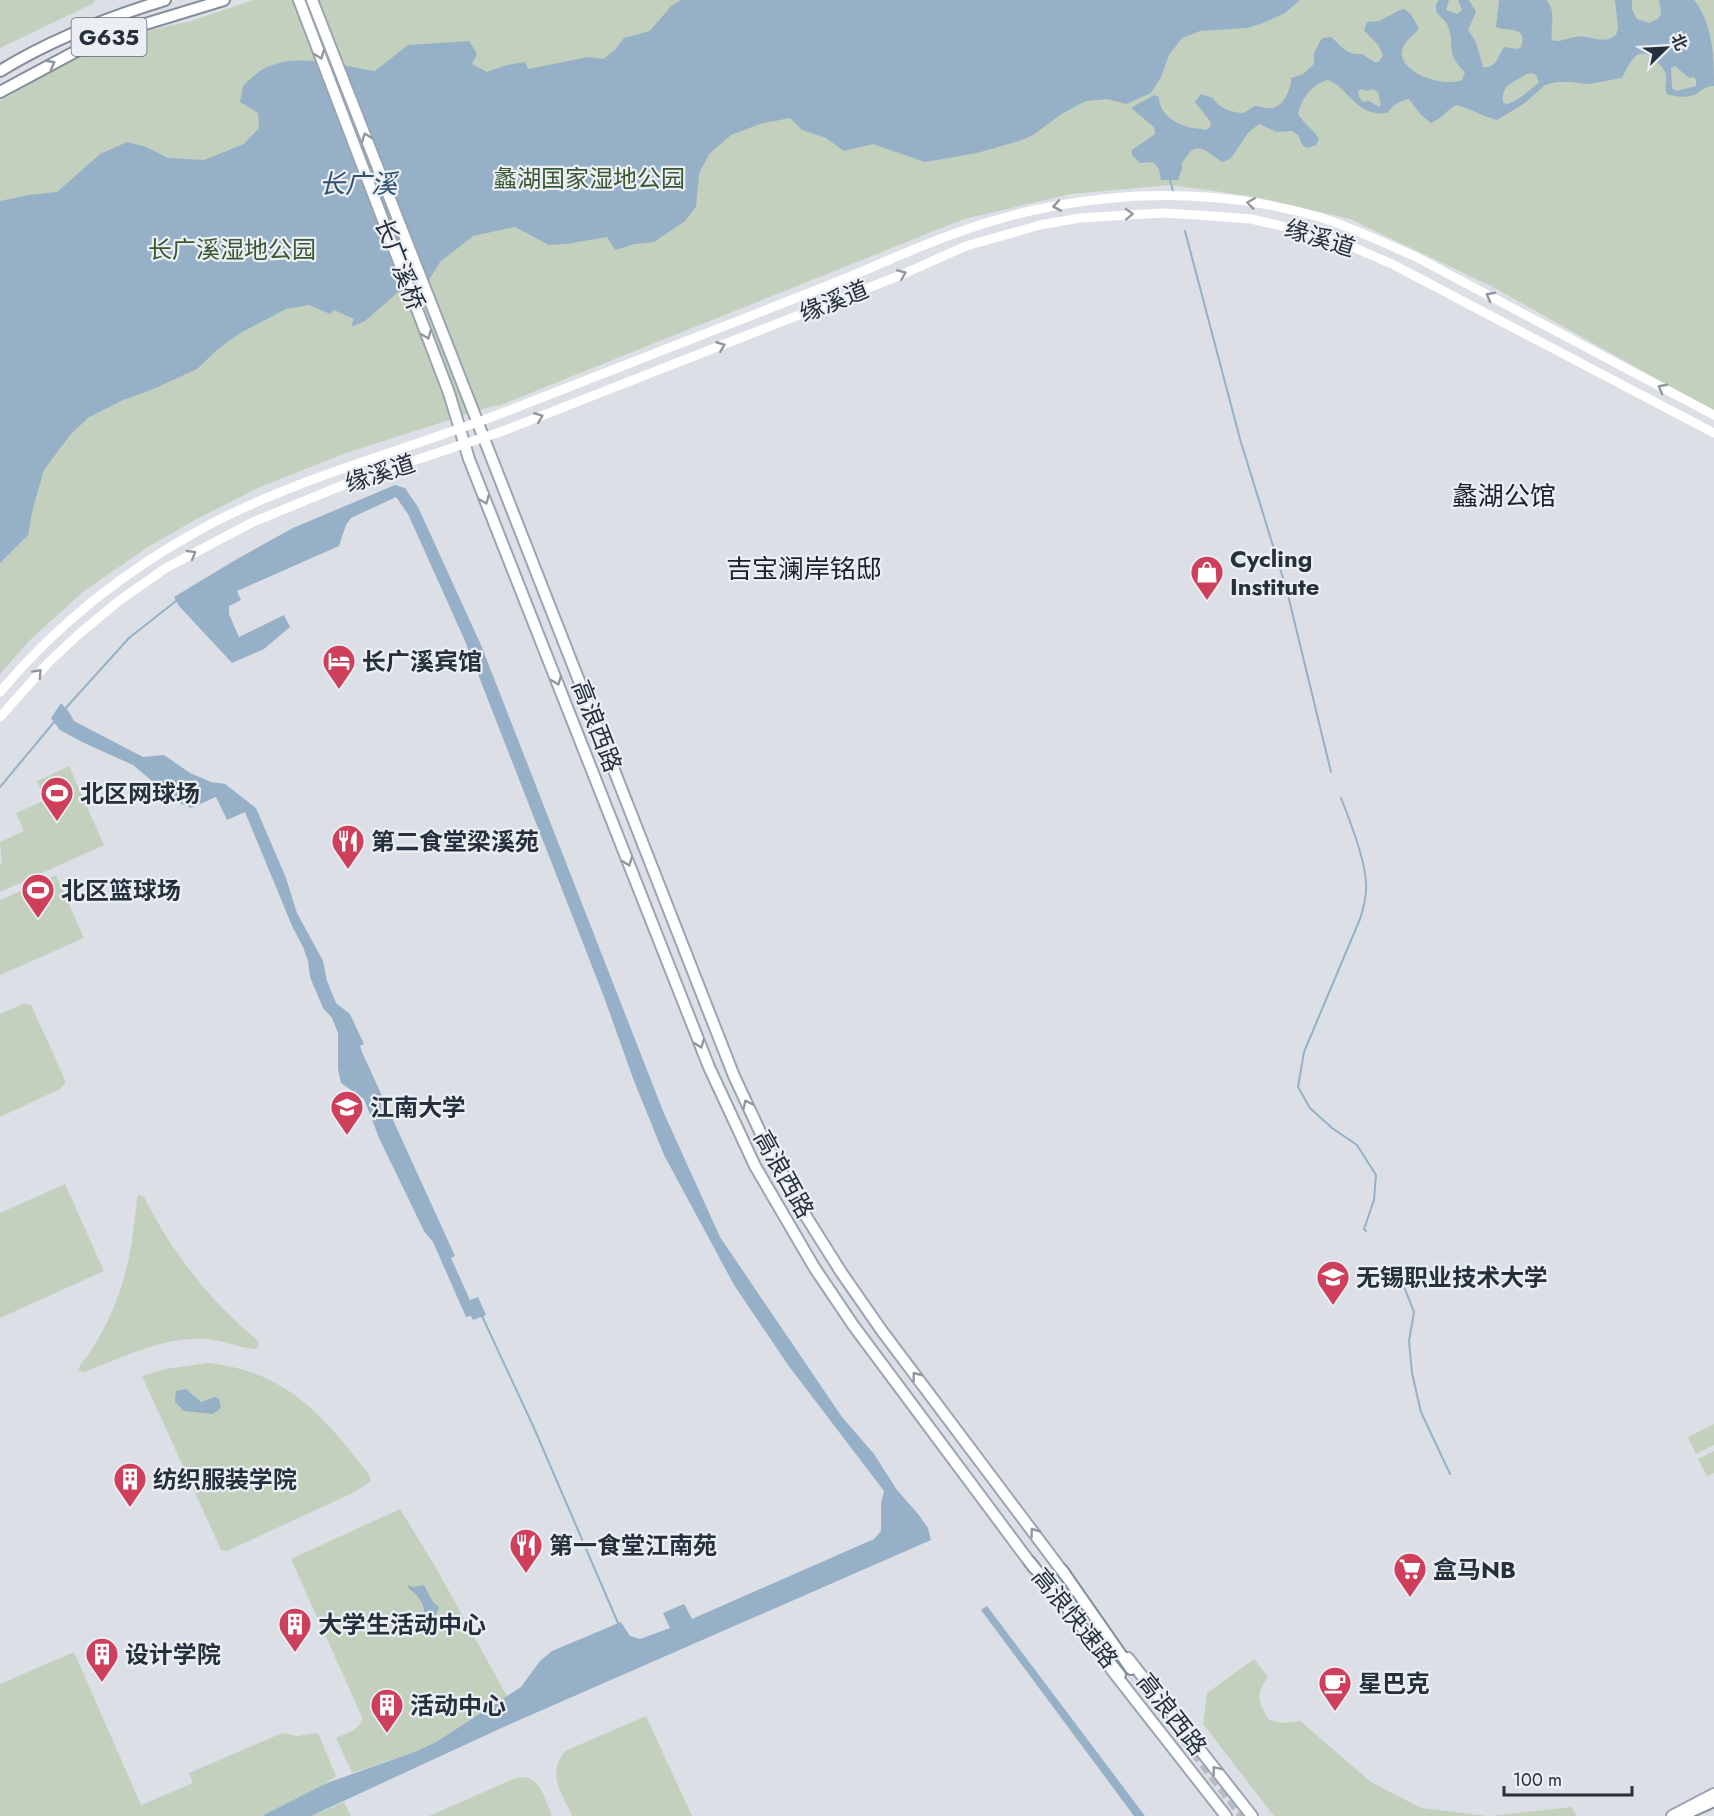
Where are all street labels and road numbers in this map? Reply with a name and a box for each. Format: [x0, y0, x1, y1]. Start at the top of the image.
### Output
road number: G635 [72, 18, 146, 56]
street label: 缘溪道 [1280, 211, 1360, 265]
street label: 长广溪桥 [366, 213, 434, 315]
street label: 缘溪道 [794, 271, 874, 331]
street label: 缘溪道 [340, 445, 420, 501]
street label: 高浪西路 [563, 675, 631, 777]
street label: 高浪西路 [745, 1124, 823, 1224]
street label: 高浪快速路 [1024, 1560, 1126, 1676]
street label: 高浪西路 [1129, 1665, 1215, 1763]

